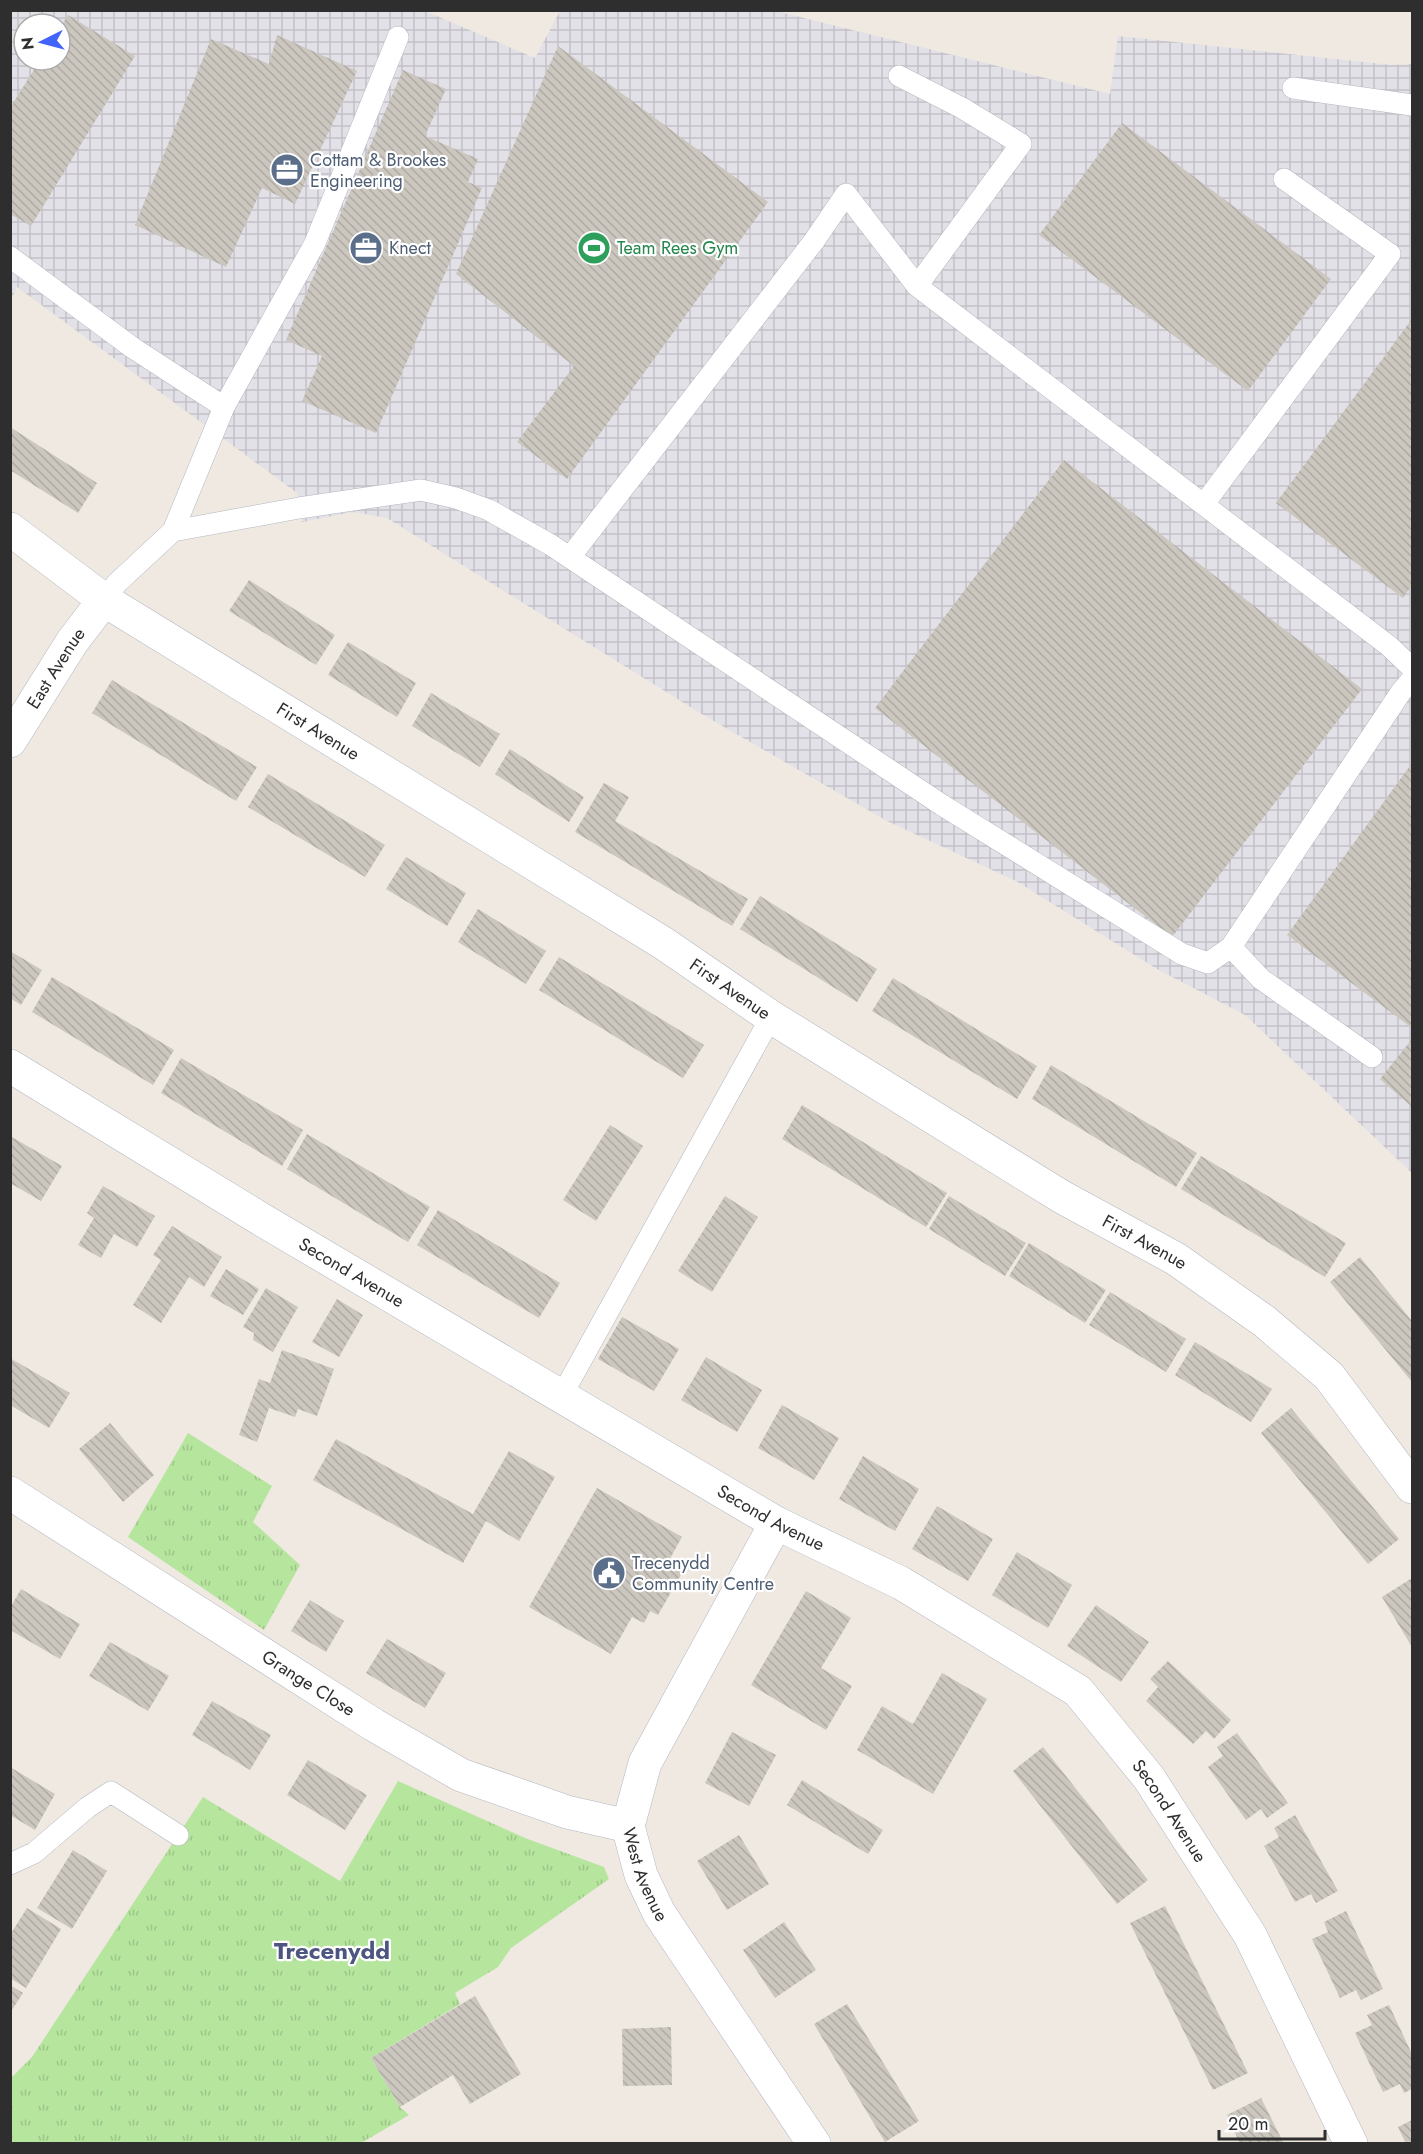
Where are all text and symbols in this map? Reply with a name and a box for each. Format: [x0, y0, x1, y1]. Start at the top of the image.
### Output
north arrow [12, 12, 72, 72]
text: N [15, 36, 40, 51]
place label: Cottam & Brookes Engineering [310, 147, 446, 194]
office icon: Cottam & Brookes Engineering [269, 152, 305, 188]
office icon: Knect [348, 230, 384, 266]
sports icon: Team Rees Gym [576, 230, 612, 266]
place label: Knect [389, 235, 431, 261]
place label: Team Rees Gym [617, 235, 738, 261]
street label: East Avenue [20, 622, 91, 714]
street label: First Avenue [272, 696, 365, 767]
street label: First Avenue [684, 952, 776, 1026]
street label: First Avenue [1098, 1208, 1192, 1276]
street label: Second Avenue [294, 1231, 409, 1314]
street label: Second Avenue [712, 1478, 829, 1557]
place label: Trecenydd Community Centre [632, 1550, 774, 1597]
public building icon: Trecenydd Community Centre [591, 1555, 627, 1591]
street label: Grange Close [257, 1644, 360, 1723]
street label: Second Avenue [1126, 1754, 1213, 1868]
street label: West Avenue [616, 1825, 674, 1927]
district label: Trecenydd [274, 1933, 390, 1968]
scale bar [1219, 2103, 1326, 2141]
text: 20 m [1228, 2111, 1268, 2137]

